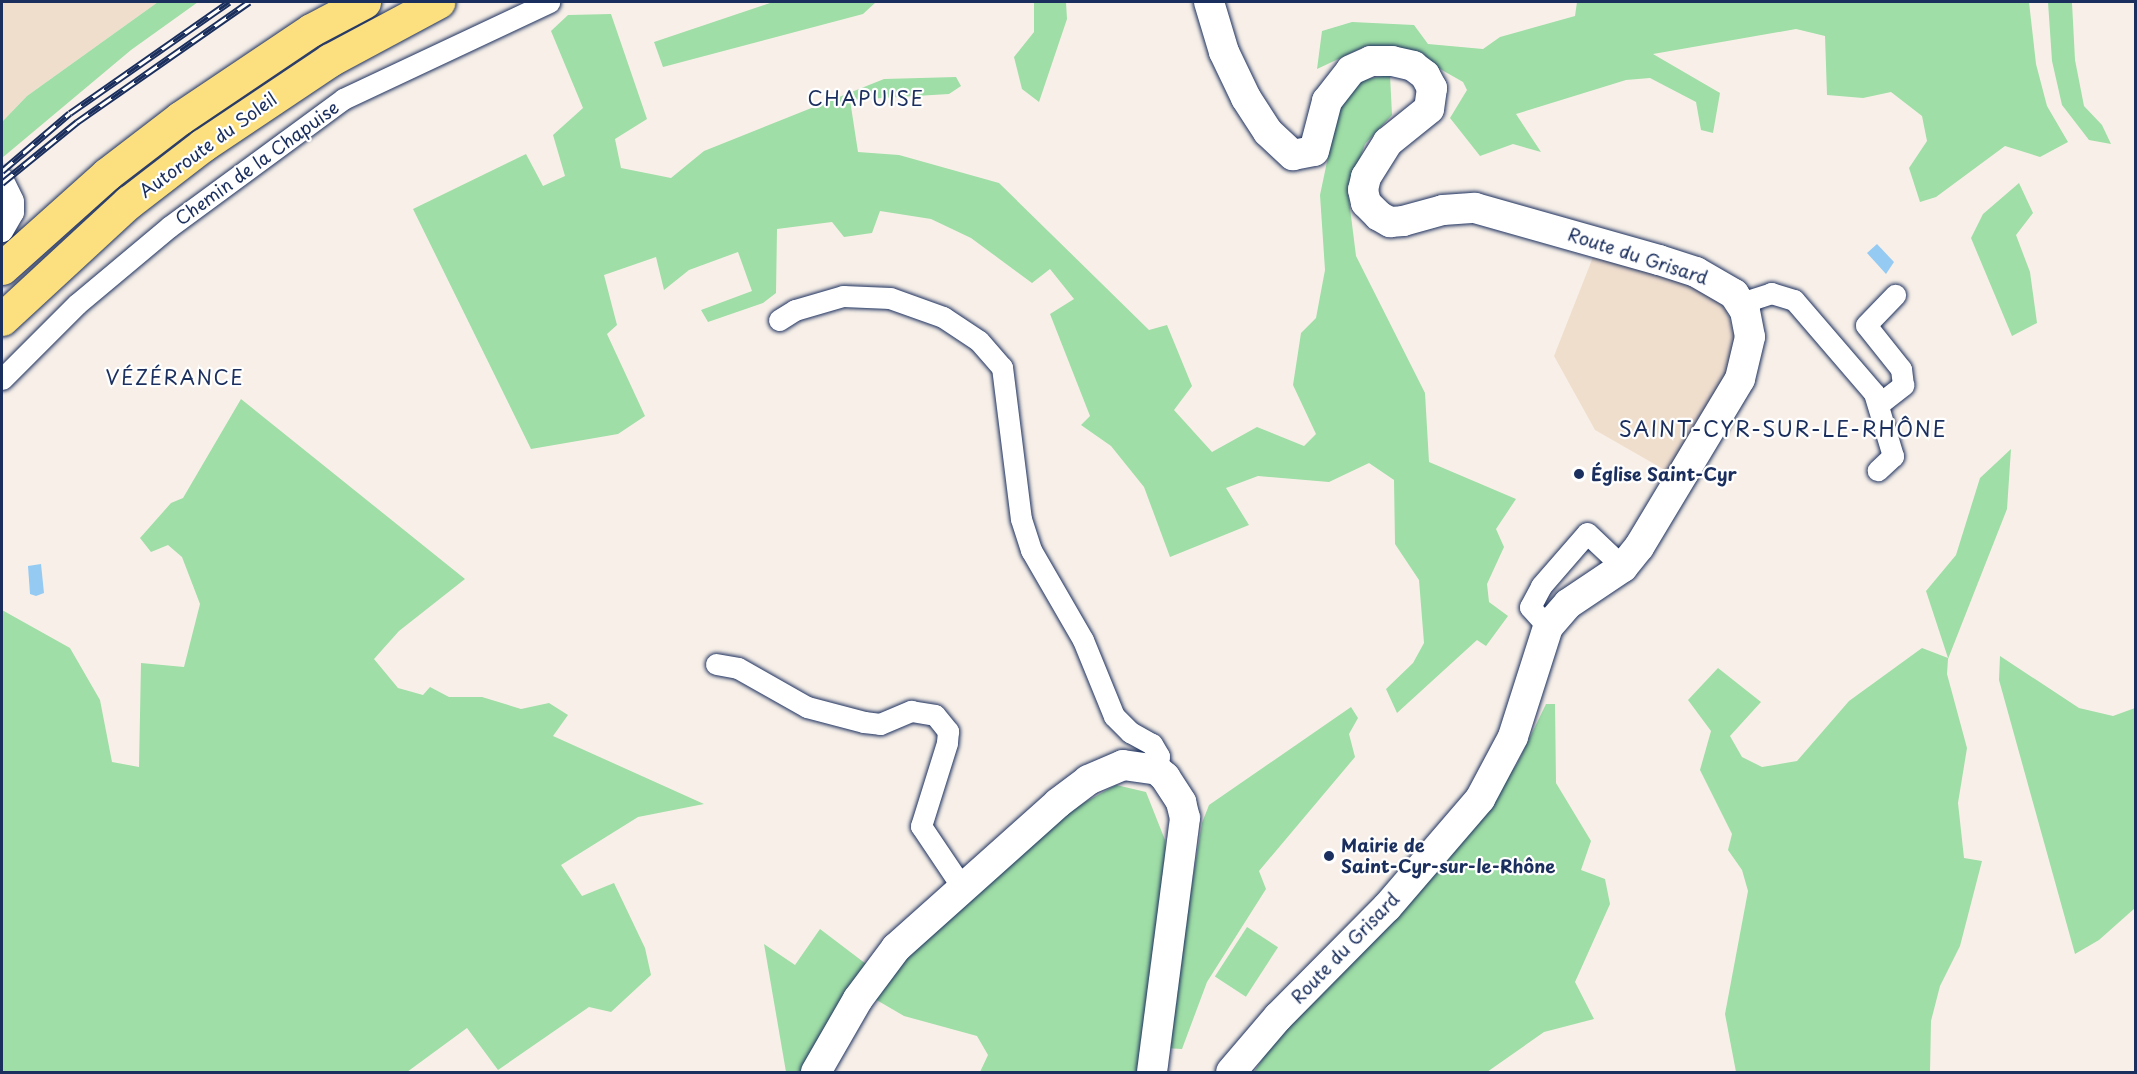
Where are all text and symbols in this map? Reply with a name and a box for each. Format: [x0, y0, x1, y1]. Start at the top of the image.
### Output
district label: CHAPUISE [808, 86, 924, 110]
street label: Autoroute du Soleil [134, 87, 282, 203]
street label: Chemin de la Chapuise [170, 96, 344, 230]
street label: Route du Grisard [1564, 223, 1712, 289]
district label: VÉZÉRANCE [106, 365, 244, 389]
district label: SAINT-CYR-SUR-LE-RHÔNE [1618, 415, 1948, 441]
place label: Église Saint-Cyr [1591, 463, 1738, 485]
marker: Église Saint-Cyr [1572, 467, 1586, 481]
place label: Mairie de Saint-Cyr-sur-le-Rhône [1341, 835, 1555, 878]
marker: Mairie de Saint-Cyr-sur-le-Rhône [1322, 849, 1336, 863]
street label: Route du Grisard [1286, 887, 1404, 1009]

